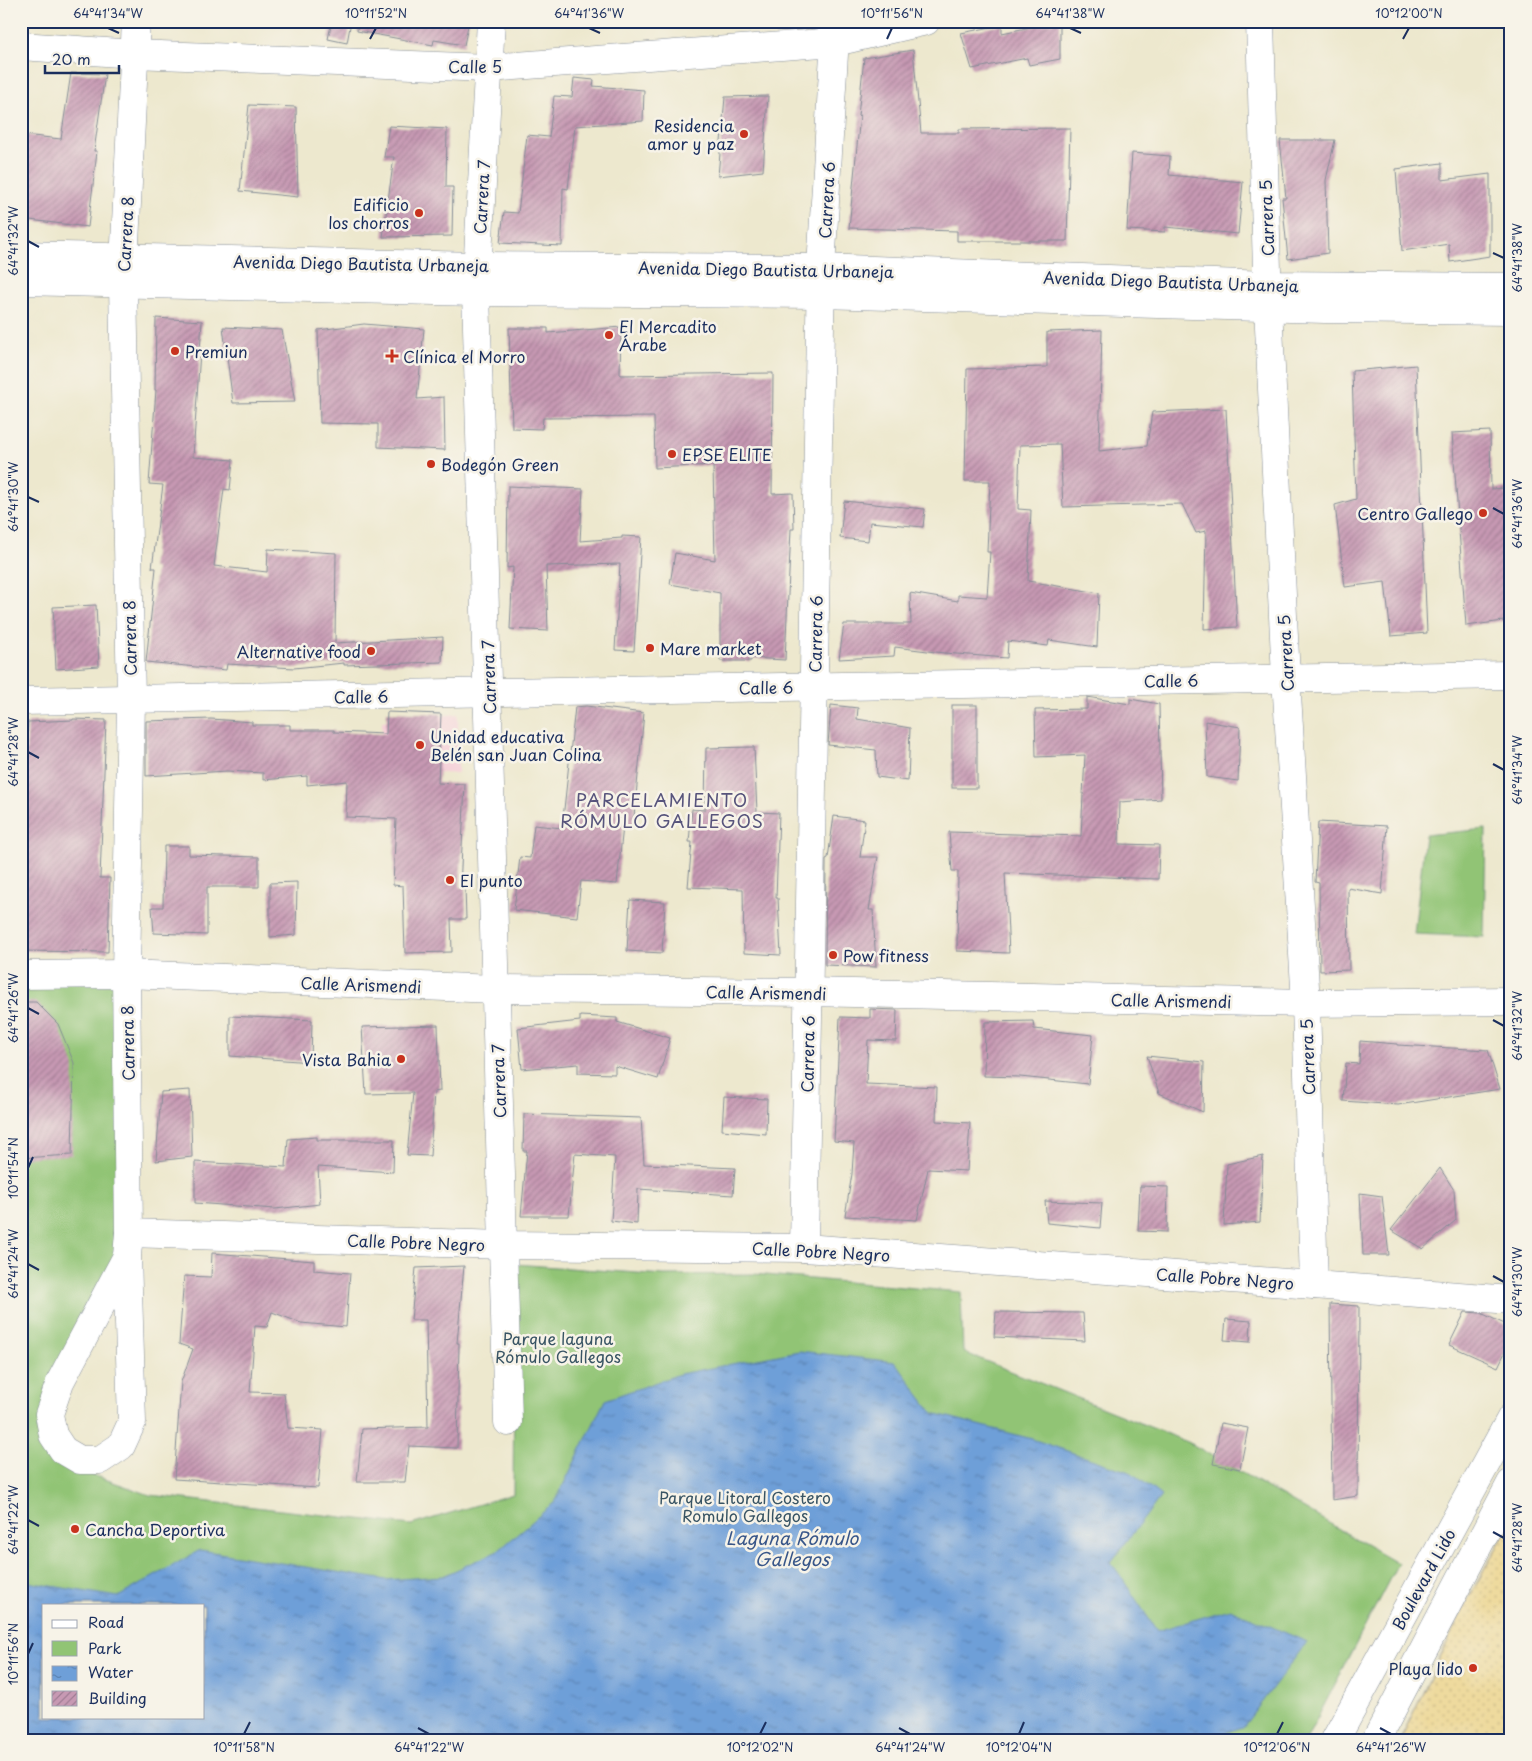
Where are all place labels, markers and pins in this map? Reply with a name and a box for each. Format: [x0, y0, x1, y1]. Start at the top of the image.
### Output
place label: Residencia amor y paz [647, 113, 734, 155]
marker: Residencia amor y paz [738, 128, 750, 140]
place label: Edificio los chorros [328, 192, 409, 234]
marker: Edificio los chorros [413, 207, 425, 219]
place label: El Mercadito Árabe [619, 314, 717, 356]
marker: El Mercadito Árabe [603, 329, 615, 341]
place label: Premiun [185, 339, 248, 363]
place label: Clínica el Morro [403, 344, 526, 368]
marker: Premiun [169, 345, 181, 357]
marker: Clínica el Morro [385, 349, 399, 363]
place label: EPSE ELITE [682, 442, 772, 466]
marker: EPSE ELITE [666, 448, 678, 460]
place label: Bodegón Green [441, 452, 559, 476]
marker: Bodegón Green [425, 458, 437, 470]
place label: Centro Gallego [1357, 501, 1473, 525]
marker: Centro Gallego [1477, 507, 1489, 519]
place label: Mare market [660, 636, 762, 660]
place label: Alternative food [237, 639, 361, 663]
marker: Mare market [644, 642, 656, 654]
marker: Alternative food [365, 645, 377, 657]
place label: Unidad educativa Belén san Juan Colina [430, 724, 602, 766]
marker: Unidad educativa Belén san Juan Colina [414, 739, 426, 751]
place label: El punto [460, 868, 523, 892]
marker: El punto [444, 874, 456, 886]
place label: Pow fitness [843, 943, 929, 967]
marker: Pow fitness [827, 949, 839, 961]
place label: Vista Bahia [302, 1047, 391, 1071]
marker: Vista Bahia [395, 1053, 407, 1065]
place label: Cancha Deportiva [85, 1517, 225, 1541]
marker: Cancha Deportiva [69, 1523, 81, 1535]
place label: Playa lido [1389, 1656, 1463, 1680]
marker: Playa lido [1467, 1662, 1479, 1674]

